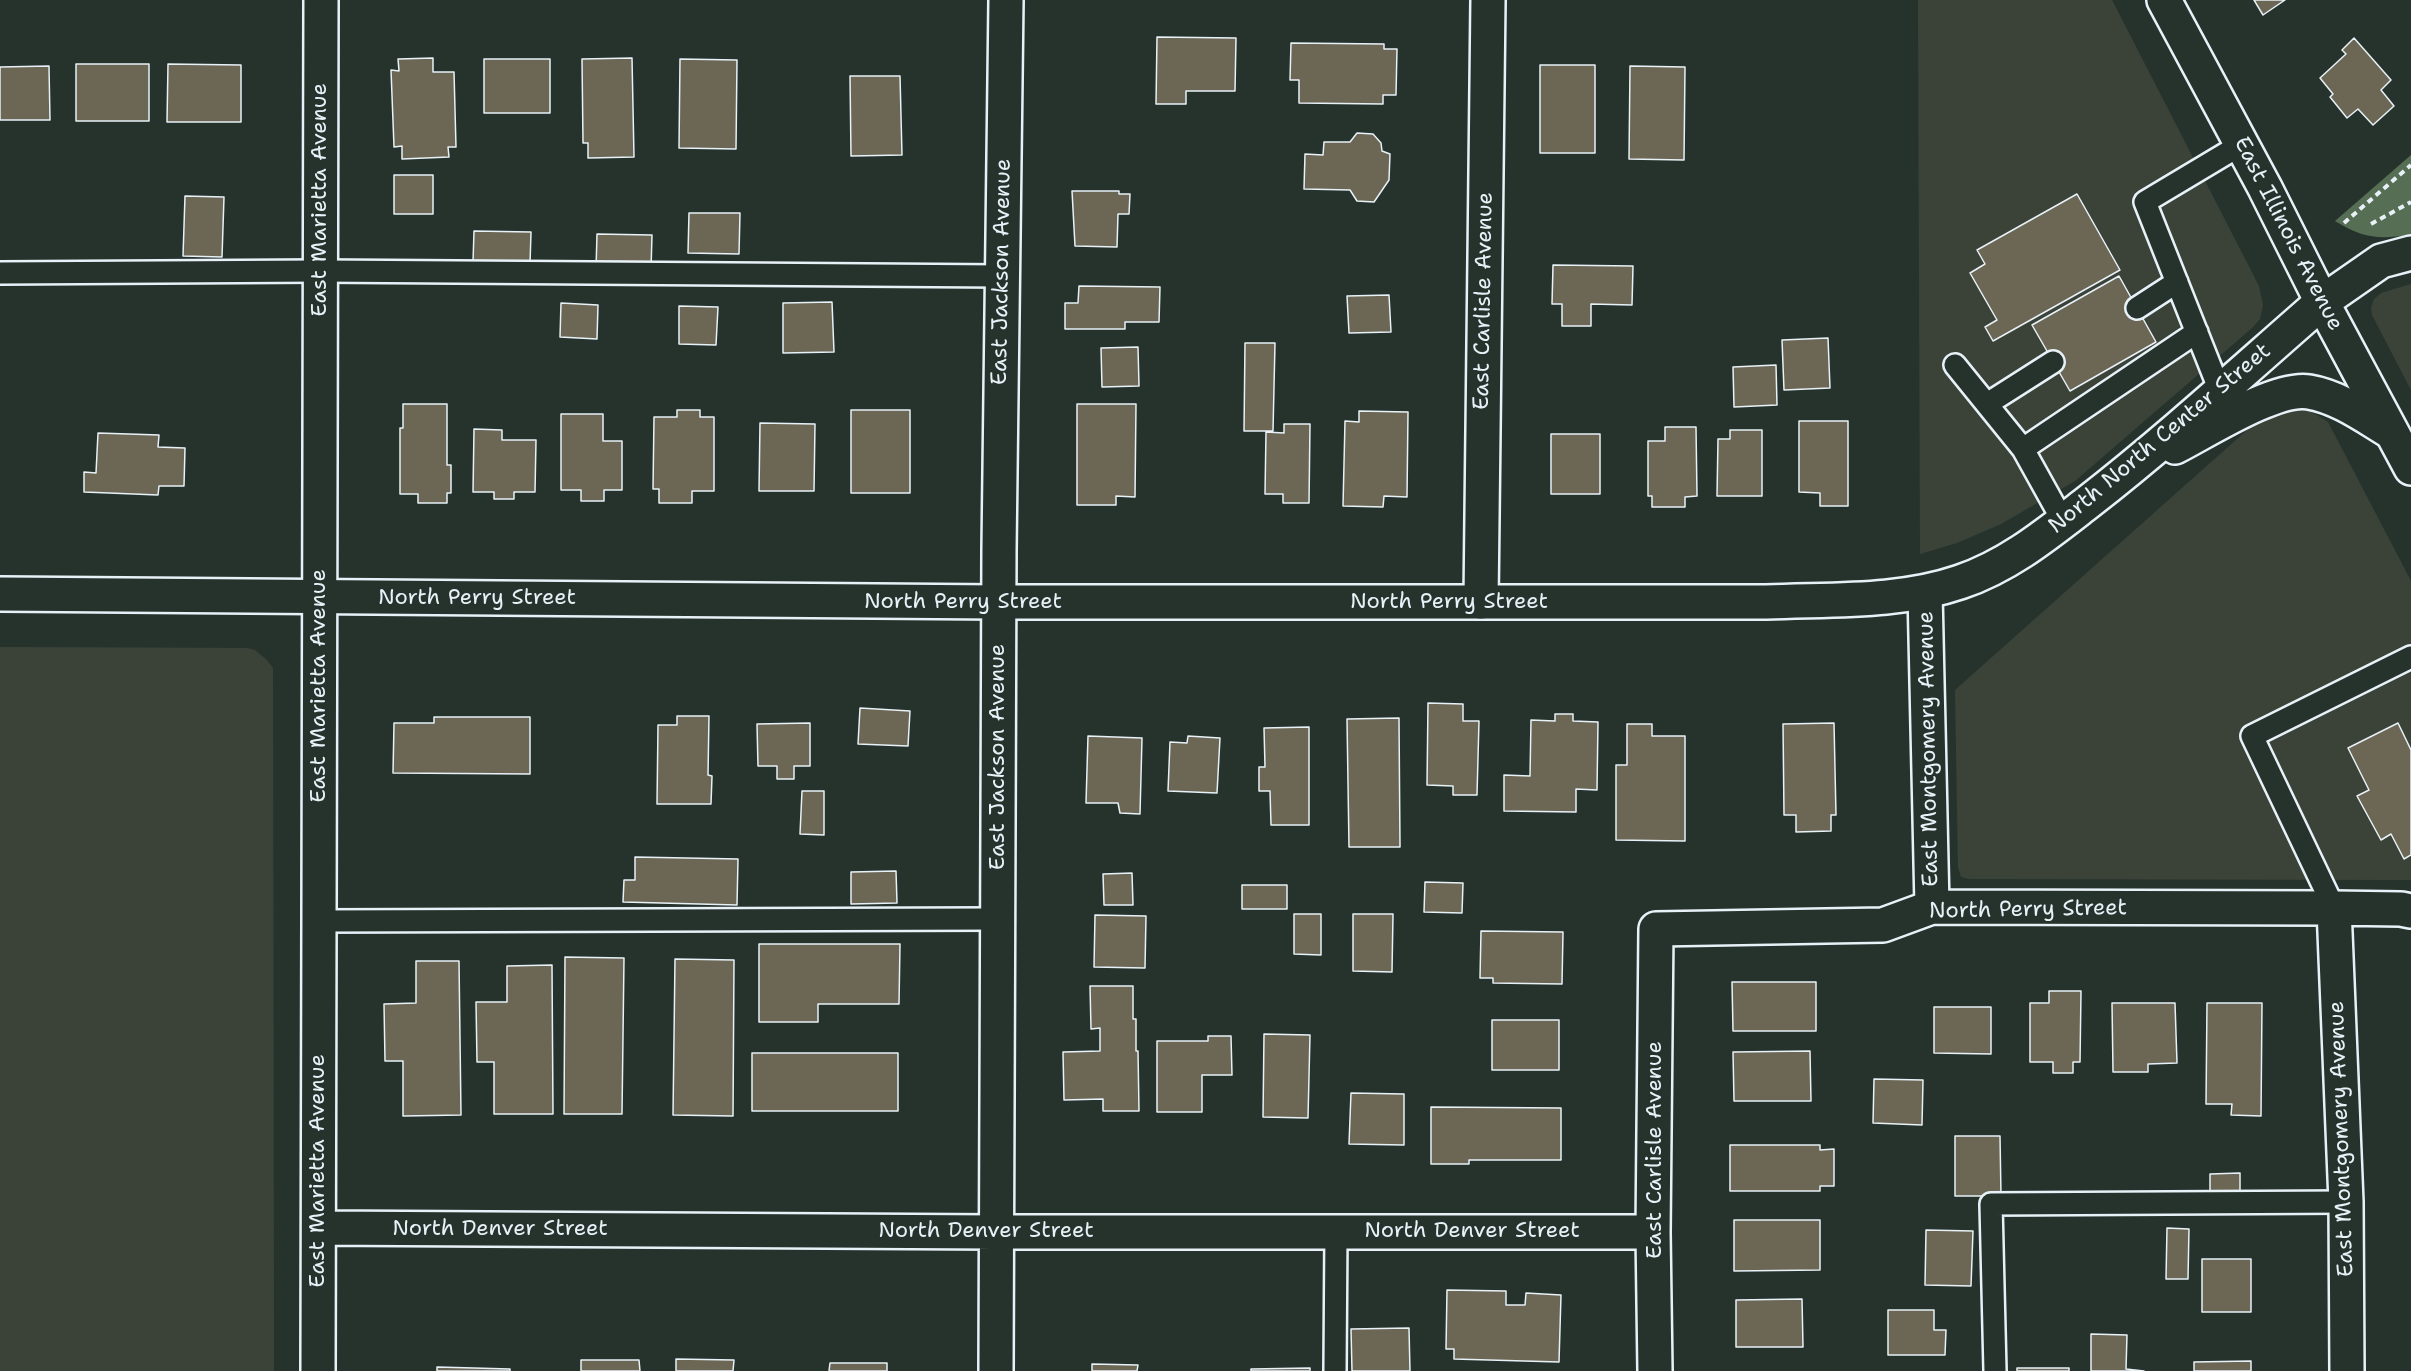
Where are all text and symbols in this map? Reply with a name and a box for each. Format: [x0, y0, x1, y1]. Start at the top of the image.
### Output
street label: East Marietta Avenue [307, 83, 333, 317]
street label: East Illinois Avenue [2228, 133, 2348, 335]
street label: East Jackson Avenue [987, 159, 1017, 385]
street label: East Carlisle Avenue [1469, 192, 1499, 410]
street label: North North Center Street [2044, 338, 2276, 540]
street label: East Marietta Avenue [306, 569, 332, 803]
street label: North Perry Street [378, 585, 576, 611]
street label: North Perry Street [864, 589, 1062, 615]
street label: North Perry Street [1350, 589, 1548, 615]
street label: East Montgomery Avenue [1913, 611, 1945, 887]
street label: East Jackson Avenue [985, 644, 1011, 870]
street label: North Perry Street [1929, 895, 2127, 925]
street label: East Montgomery Avenue [2324, 1001, 2360, 1277]
street label: East Carlisle Avenue [1642, 1041, 1668, 1259]
street label: East Marietta Avenue [305, 1054, 331, 1288]
street label: North Denver Street [392, 1216, 608, 1242]
street label: North Denver Street [878, 1218, 1094, 1244]
street label: North Denver Street [1364, 1218, 1580, 1244]

